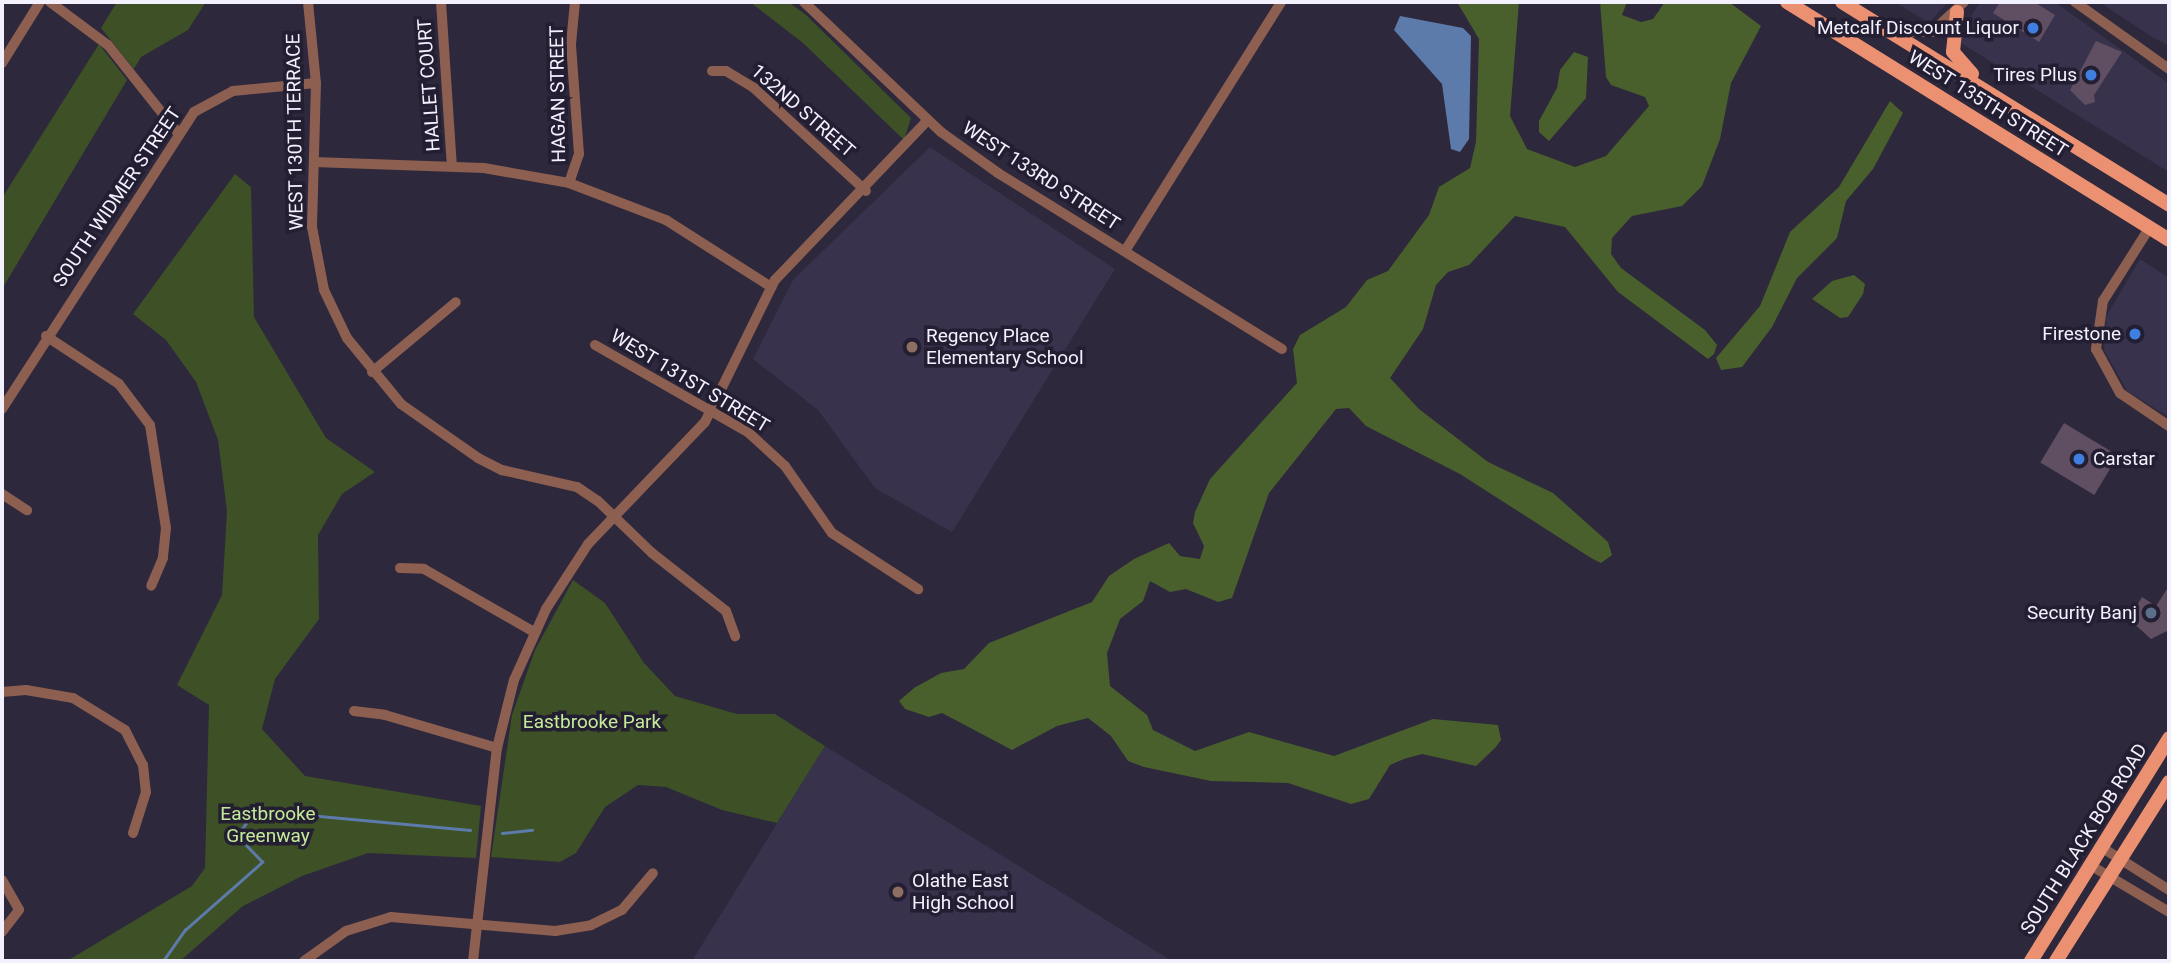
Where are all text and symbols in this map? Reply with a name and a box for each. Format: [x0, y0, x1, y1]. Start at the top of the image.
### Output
place label: Metcalf Discount Liquor [1817, 17, 2019, 39]
street label: HALLET COURT [413, 18, 445, 152]
marker: Metcalf Discount Liquor [2025, 20, 2041, 36]
street label: HAGAN STREET [545, 25, 571, 163]
street label: WEST 130TH TERRACE [282, 33, 308, 231]
street label: WEST 135TH STREET [1904, 46, 2072, 162]
street label: 132ND STREET [746, 60, 860, 162]
place label: Tires Plus [1993, 64, 2077, 86]
marker: Tires Plus [2083, 67, 2099, 83]
street label: SOUTH WIDMER STREET [48, 103, 186, 291]
street label: WEST 133RD STREET [958, 117, 1124, 235]
place label: Firestone [2042, 323, 2121, 345]
street label: WEST 131ST STREET [606, 324, 774, 438]
place label: Regency Place Elementary School [926, 325, 1084, 369]
marker: Firestone [2127, 326, 2143, 342]
marker: Regency Place Elementary School [904, 339, 920, 355]
place label: Carstar [2093, 448, 2155, 470]
marker: Carstar [2071, 451, 2087, 467]
place label: Security Banj [2027, 602, 2137, 624]
marker: Security Banj [2143, 605, 2159, 621]
park label: Eastbrooke Park [523, 711, 661, 733]
street label: SOUTH BLACK BOB ROAD [2016, 739, 2152, 939]
park label: Eastbrooke Greenway [220, 803, 316, 847]
place label: Olathe East High School [912, 870, 1014, 914]
marker: Olathe East High School [890, 884, 906, 900]

